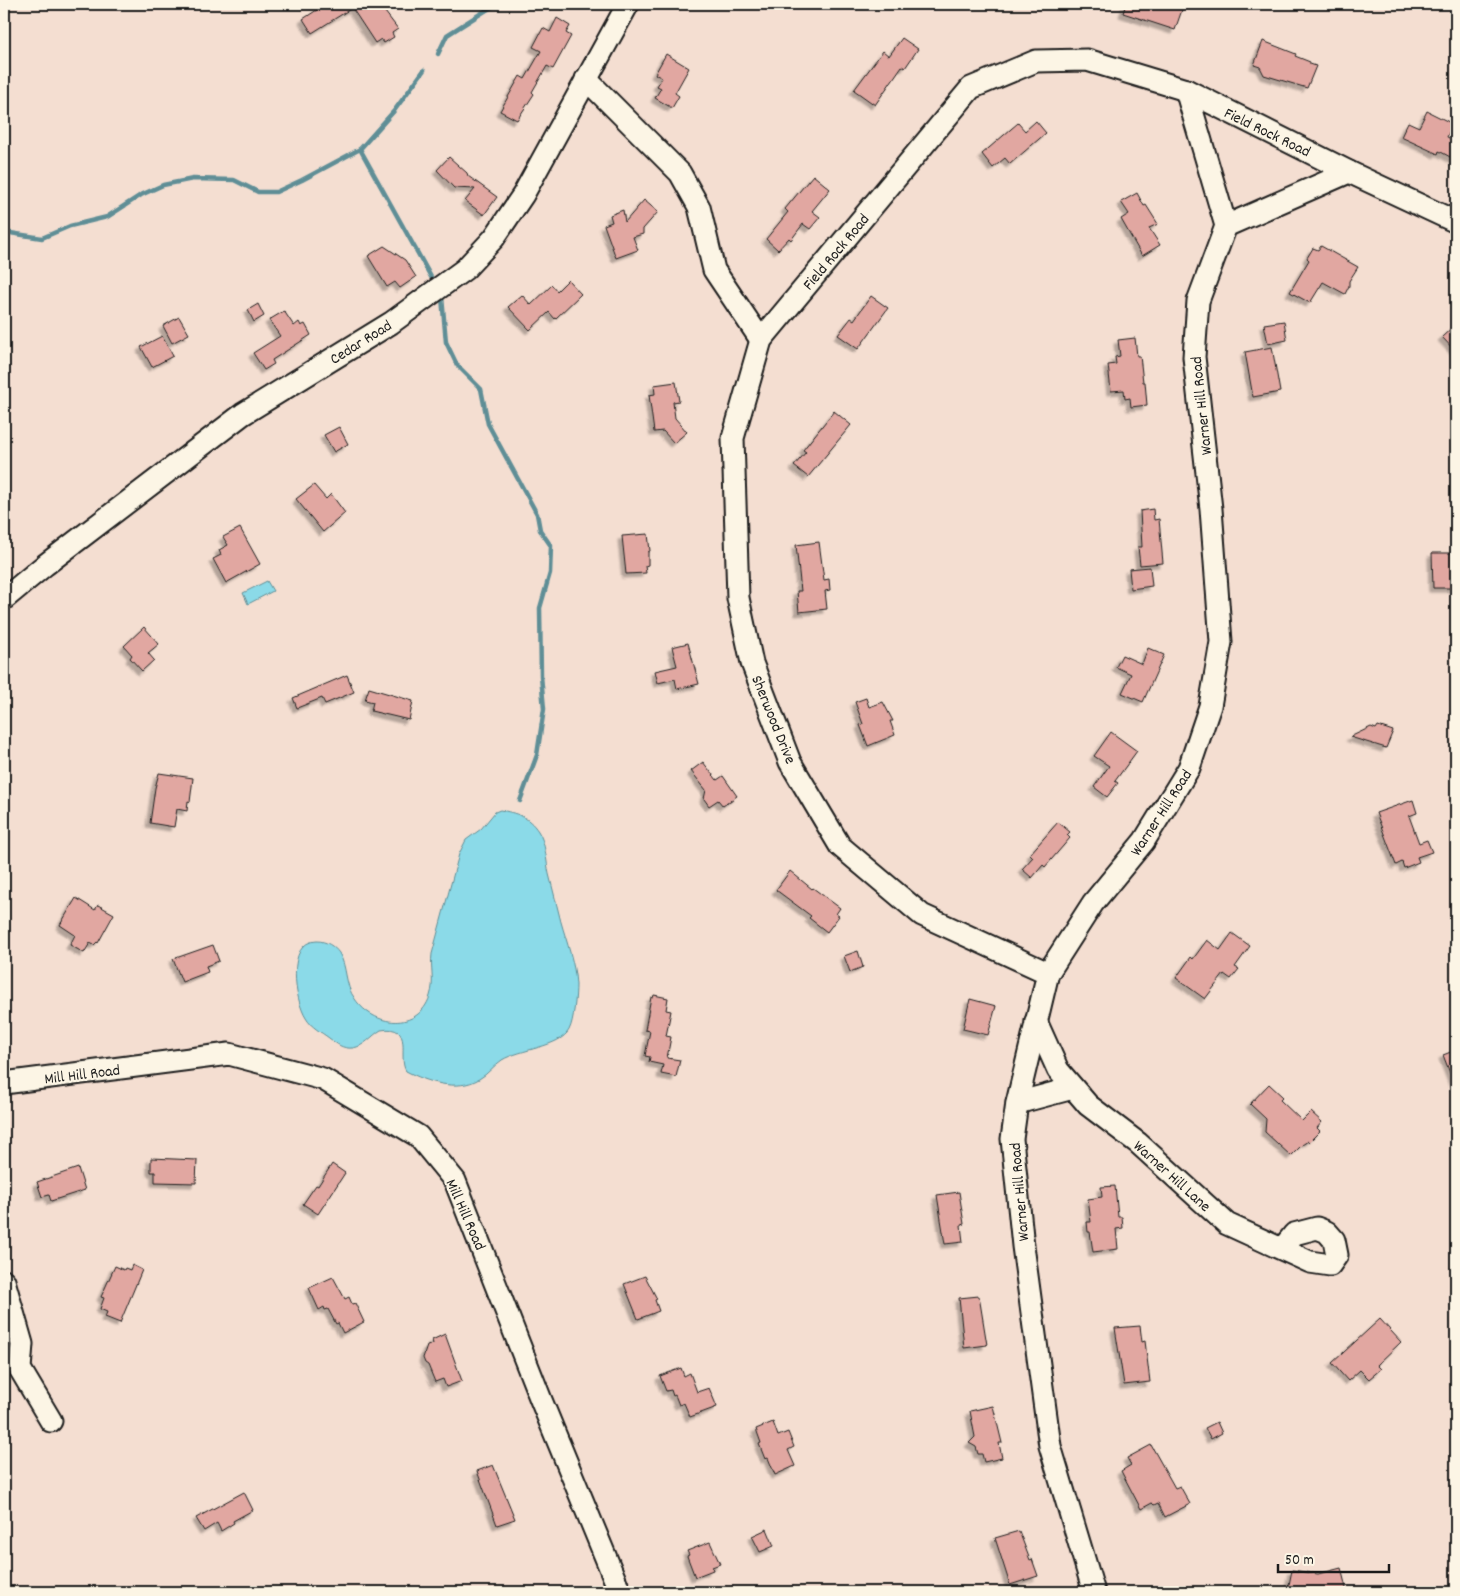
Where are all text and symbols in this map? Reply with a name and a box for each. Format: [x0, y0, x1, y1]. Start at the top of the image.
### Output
street label: Field Rock Road [1220, 102, 1314, 164]
street label: Field Rock Road [798, 209, 876, 296]
street label: Cedar Road [326, 315, 397, 371]
street label: Warner Hill Road [1186, 355, 1219, 456]
street label: Sherwood Drive [744, 672, 801, 768]
street label: Warner Hill Road [1125, 766, 1199, 861]
street label: Mill Hill Road [43, 1059, 121, 1092]
street label: Warner Hill Lane [1127, 1136, 1215, 1218]
street label: Warner Hill Road [1005, 1141, 1036, 1242]
street label: Mill Hill Road [439, 1176, 491, 1254]
scale bar [1278, 1541, 1389, 1573]
text: 50 m [1285, 1550, 1314, 1572]

